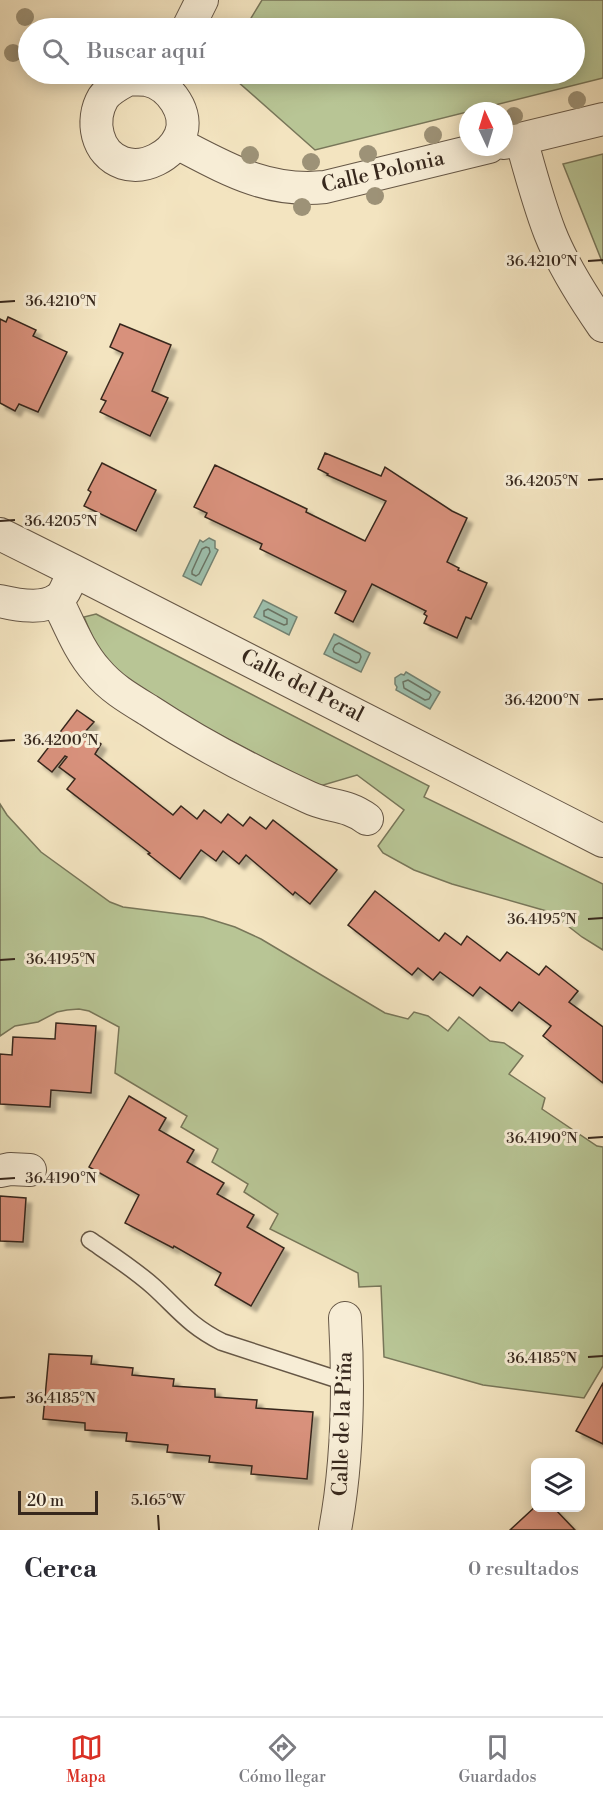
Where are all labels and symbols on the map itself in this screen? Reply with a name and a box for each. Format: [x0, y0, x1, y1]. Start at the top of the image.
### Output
north arrow [459, 102, 513, 156]
street label: Calle Polonia [319, 145, 447, 199]
text: 36.4210°N [507, 252, 577, 271]
text: 36.4210°N [26, 292, 96, 311]
text: 36.4205°N [505, 472, 579, 491]
text: 36.4205°N [24, 512, 98, 531]
street label: Calle del Peral [236, 644, 368, 728]
text: 36.4200°N [505, 691, 579, 710]
text: 36.4200°N [24, 731, 98, 750]
text: 36.4195°N [507, 910, 577, 929]
text: 36.4195°N [26, 950, 96, 969]
text: 36.4190°N [506, 1129, 578, 1148]
text: 36.4190°N [25, 1169, 97, 1188]
text: 36.4185°N [507, 1349, 577, 1368]
street label: Calle de la Piña [327, 1351, 359, 1497]
text: 36.4185°N [26, 1389, 96, 1408]
scale bar [18, 1488, 98, 1516]
text: 5.165°W [131, 1491, 186, 1510]

